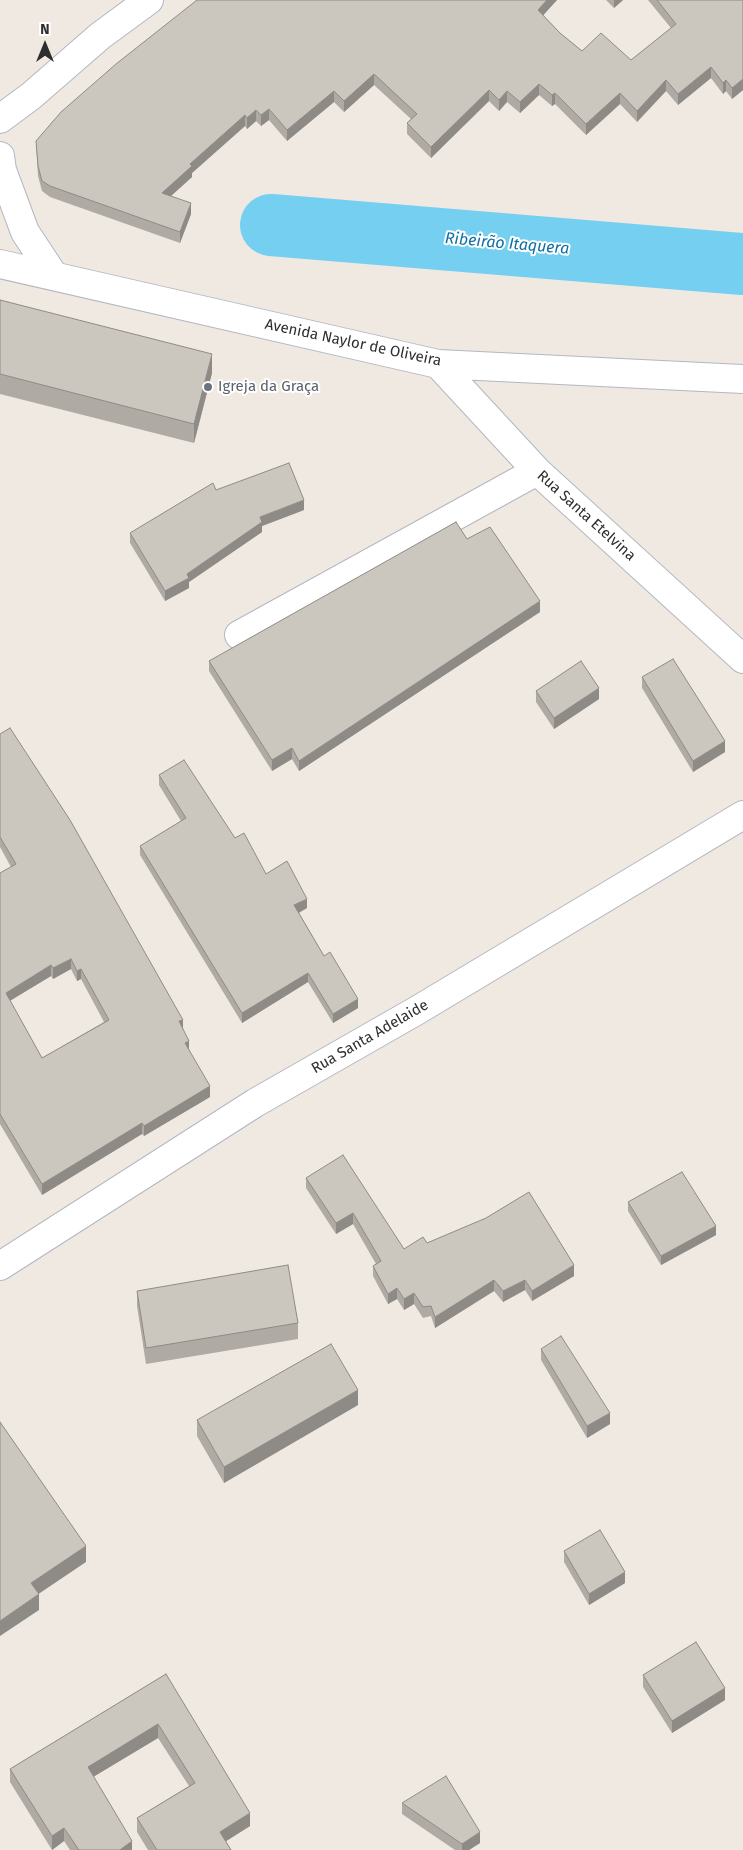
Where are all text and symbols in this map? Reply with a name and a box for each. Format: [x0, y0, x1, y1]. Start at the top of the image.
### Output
north arrow [20, 20, 70, 70]
text: N [40, 21, 50, 38]
water label: Ribeirão Itaquera [444, 229, 570, 259]
street label: Avenida Naylor de Oliveira [263, 315, 443, 371]
place label: Igreja da Graça [218, 378, 319, 396]
marker: Igreja da Graça [202, 381, 214, 393]
street label: Rua Santa Etelvina [533, 467, 639, 565]
street label: Rua Santa Adelaide [308, 996, 432, 1078]

